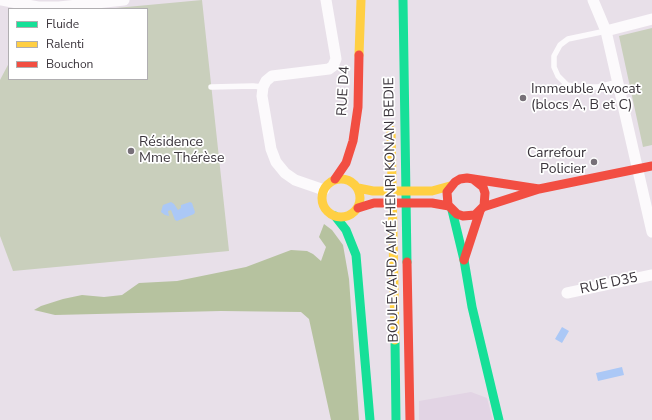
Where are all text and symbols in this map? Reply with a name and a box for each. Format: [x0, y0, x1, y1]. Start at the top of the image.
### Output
legend [8, 8, 148, 80]
text: Fluide [46, 16, 79, 32]
text: Ralenti [46, 36, 84, 52]
text: Bouchon [46, 56, 93, 72]
street label: RUE D4 [334, 66, 354, 116]
street label: BOULEVARD AIMÉ HENRI KONAN BEDIE [381, 77, 403, 343]
place label: Immeuble Avocat (blocs A, B et C) [531, 82, 641, 114]
marker: Immeuble Avocat (blocs A, B et C) [518, 93, 528, 103]
place label: Résidence Mme Thérèse [139, 135, 224, 168]
marker: Résidence Mme Thérèse [126, 146, 136, 156]
place label: Carrefour Policier [527, 146, 586, 178]
marker: Carrefour Policier [589, 157, 599, 167]
street label: RUE D35 [579, 270, 639, 298]

